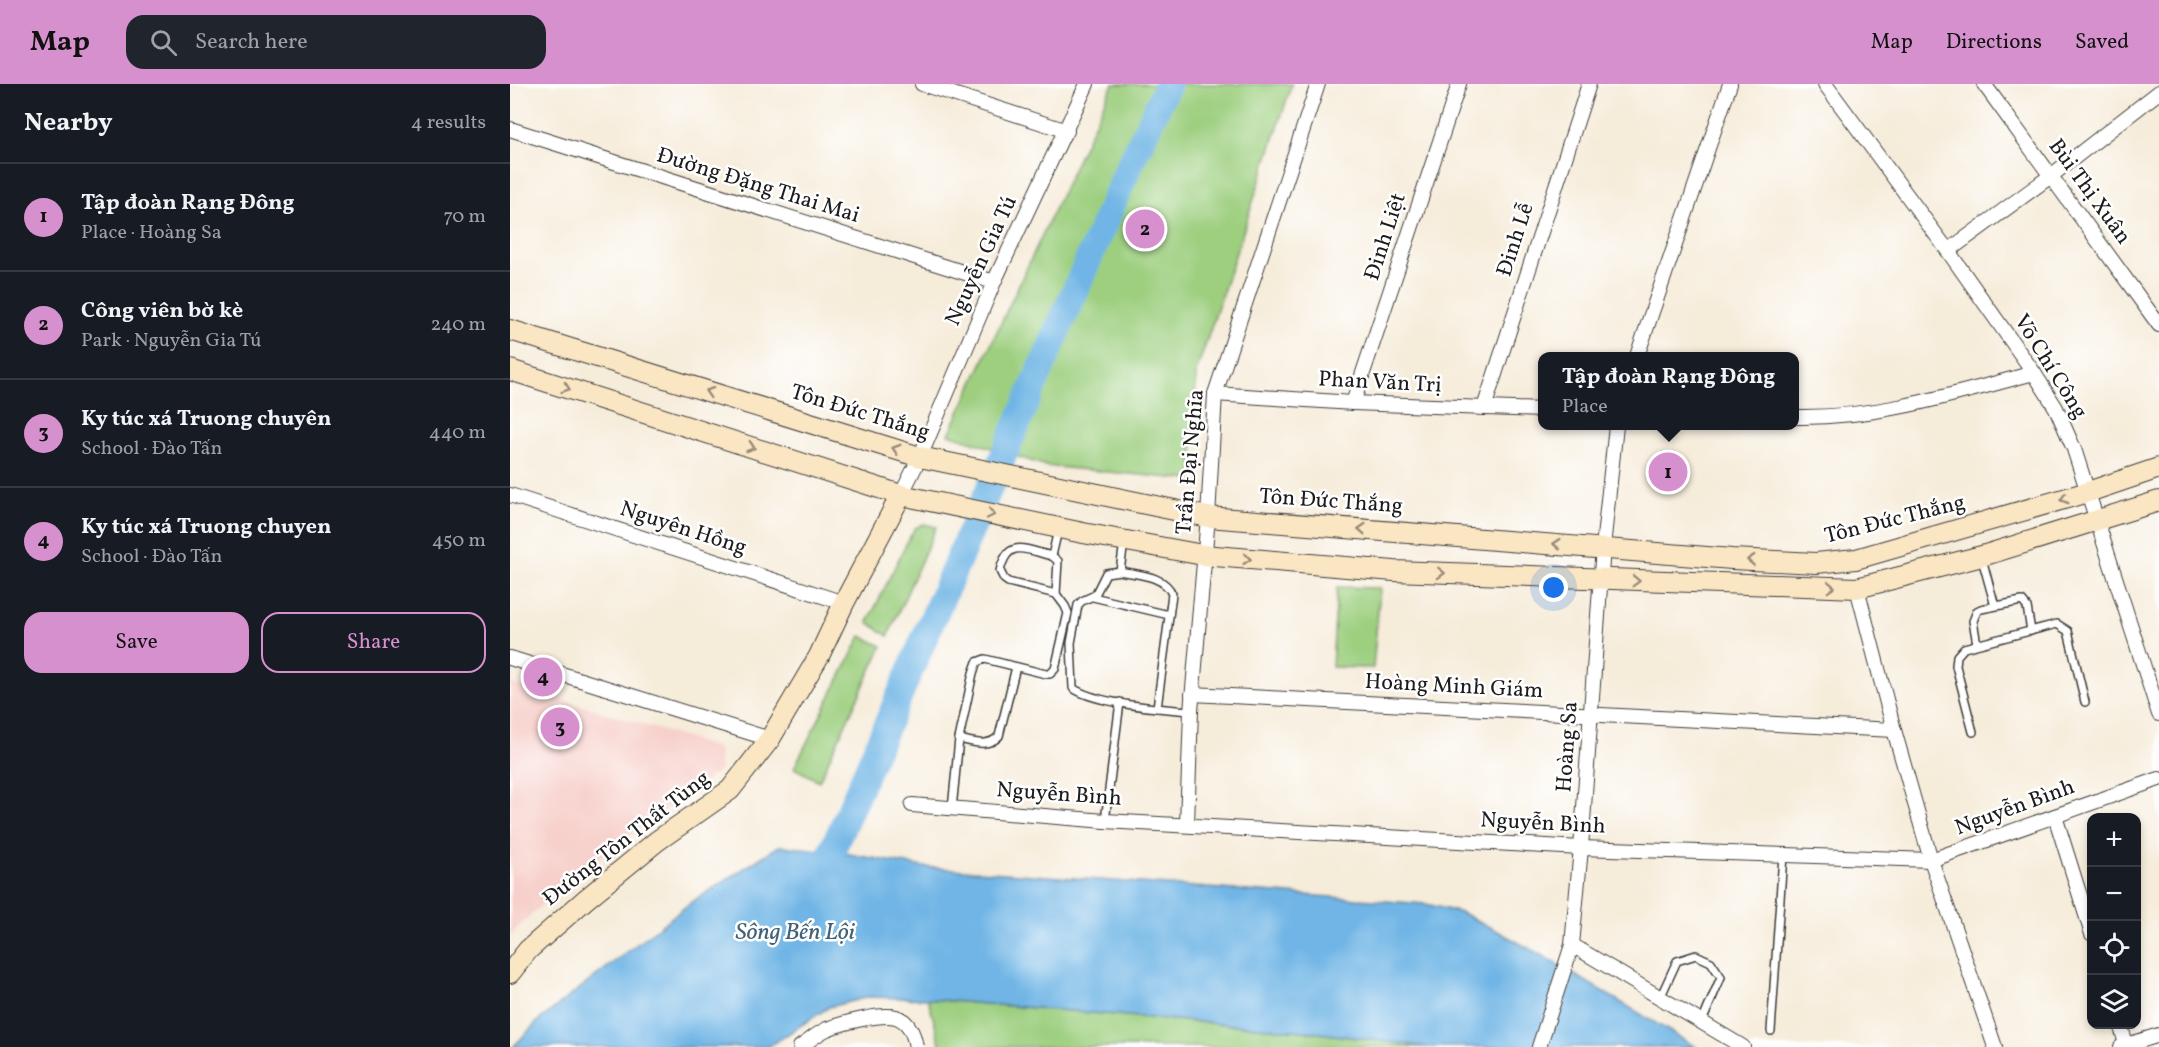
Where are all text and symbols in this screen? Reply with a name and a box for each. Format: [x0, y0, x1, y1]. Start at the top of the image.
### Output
search box [126, 15, 546, 69]
text: Map [30, 23, 90, 62]
icon: search [147, 26, 180, 59]
text: Search here [195, 27, 308, 58]
text: Map [1871, 28, 1913, 57]
text: Directions [1946, 28, 2042, 57]
text: Saved [2075, 28, 2129, 57]
text: Nearby [24, 105, 113, 141]
text: 4 results [411, 109, 486, 137]
street label: Bùi Thị Xuân [2040, 133, 2138, 251]
street label: Đường Đặng Thai Mai [653, 140, 863, 232]
text: Tập đoàn Rạng Đông [81, 188, 295, 219]
street label: Đinh Liệt [1357, 189, 1415, 285]
street label: Nguyễn Gia Tú [938, 191, 1026, 331]
street label: Đinh Lễ [1490, 199, 1542, 281]
text: 1 [39, 203, 48, 231]
text: 70 m [443, 203, 486, 231]
pin: 2 [1126, 206, 1164, 252]
text: Place · Hoàng Sa [81, 219, 222, 247]
text: Công viên bờ kè [81, 296, 243, 327]
street label: Võ Chí Công [2006, 309, 2094, 425]
text: 2 [38, 311, 49, 339]
text: 240 m [431, 311, 486, 339]
text: Park · Nguyễn Gia Tú [81, 327, 262, 355]
popup [1538, 352, 1799, 430]
text: Tập đoàn Rạng Đông [1562, 362, 1775, 393]
street label: Phan Văn Trị [1318, 364, 1442, 402]
street label: Tôn Đức Thắng [787, 377, 933, 449]
one-way arrow [560, 381, 571, 393]
one-way arrow [704, 386, 715, 399]
street label: Trần Đại Nghĩa [1169, 388, 1213, 536]
text: Place [1562, 393, 1608, 421]
text: Ky túc xá Truong chuyên [81, 404, 331, 435]
text: 3 [38, 419, 49, 447]
text: 440 m [429, 419, 486, 447]
text: School · Đào Tấn [81, 435, 222, 463]
one-way arrow [745, 440, 756, 453]
one-way arrow [891, 444, 902, 457]
pin: 1 [1648, 450, 1688, 494]
street label: Tôn Đức Thắng [1258, 482, 1404, 522]
street label: Tôn Đức Thắng [1821, 488, 1969, 552]
one-way arrow [2059, 492, 2069, 505]
street label: Nguyên Hồng [616, 494, 750, 564]
one-way arrow [985, 507, 995, 520]
text: Ky túc xá Truong chuyen [81, 512, 331, 543]
one-way arrow [1358, 523, 1367, 536]
text: 4 [37, 527, 50, 555]
text: 450 m [432, 527, 486, 555]
one-way arrow [1552, 538, 1561, 551]
text: School · Đào Tấn [81, 543, 222, 571]
one-way arrow [1242, 552, 1251, 565]
one-way arrow [1747, 554, 1756, 567]
one-way arrow [1437, 567, 1446, 580]
your location [1539, 573, 1568, 602]
one-way arrow [1631, 575, 1640, 588]
one-way arrow [1826, 581, 1835, 594]
button: Save [24, 612, 249, 673]
button: Share [261, 612, 486, 673]
pin: 4 [524, 654, 562, 700]
street label: Hoàng Minh Giám [1364, 667, 1544, 707]
street label: Hoàng Sa [1549, 700, 1587, 794]
pin: 3 [541, 704, 580, 750]
street label: Đường Tôn Thất Tùng [537, 764, 717, 914]
street label: Nguyễn Bình [1951, 772, 2079, 844]
street label: Nguyễn Bình [995, 775, 1123, 815]
street label: Nguyễn Bình [1480, 805, 1606, 843]
map controls [2087, 813, 2141, 1029]
button: + [2087, 813, 2141, 867]
button: − [2087, 867, 2141, 921]
water label: Sông Bến Lội [735, 916, 856, 950]
button: locate [2087, 921, 2141, 975]
button: layers [2087, 975, 2141, 1029]

